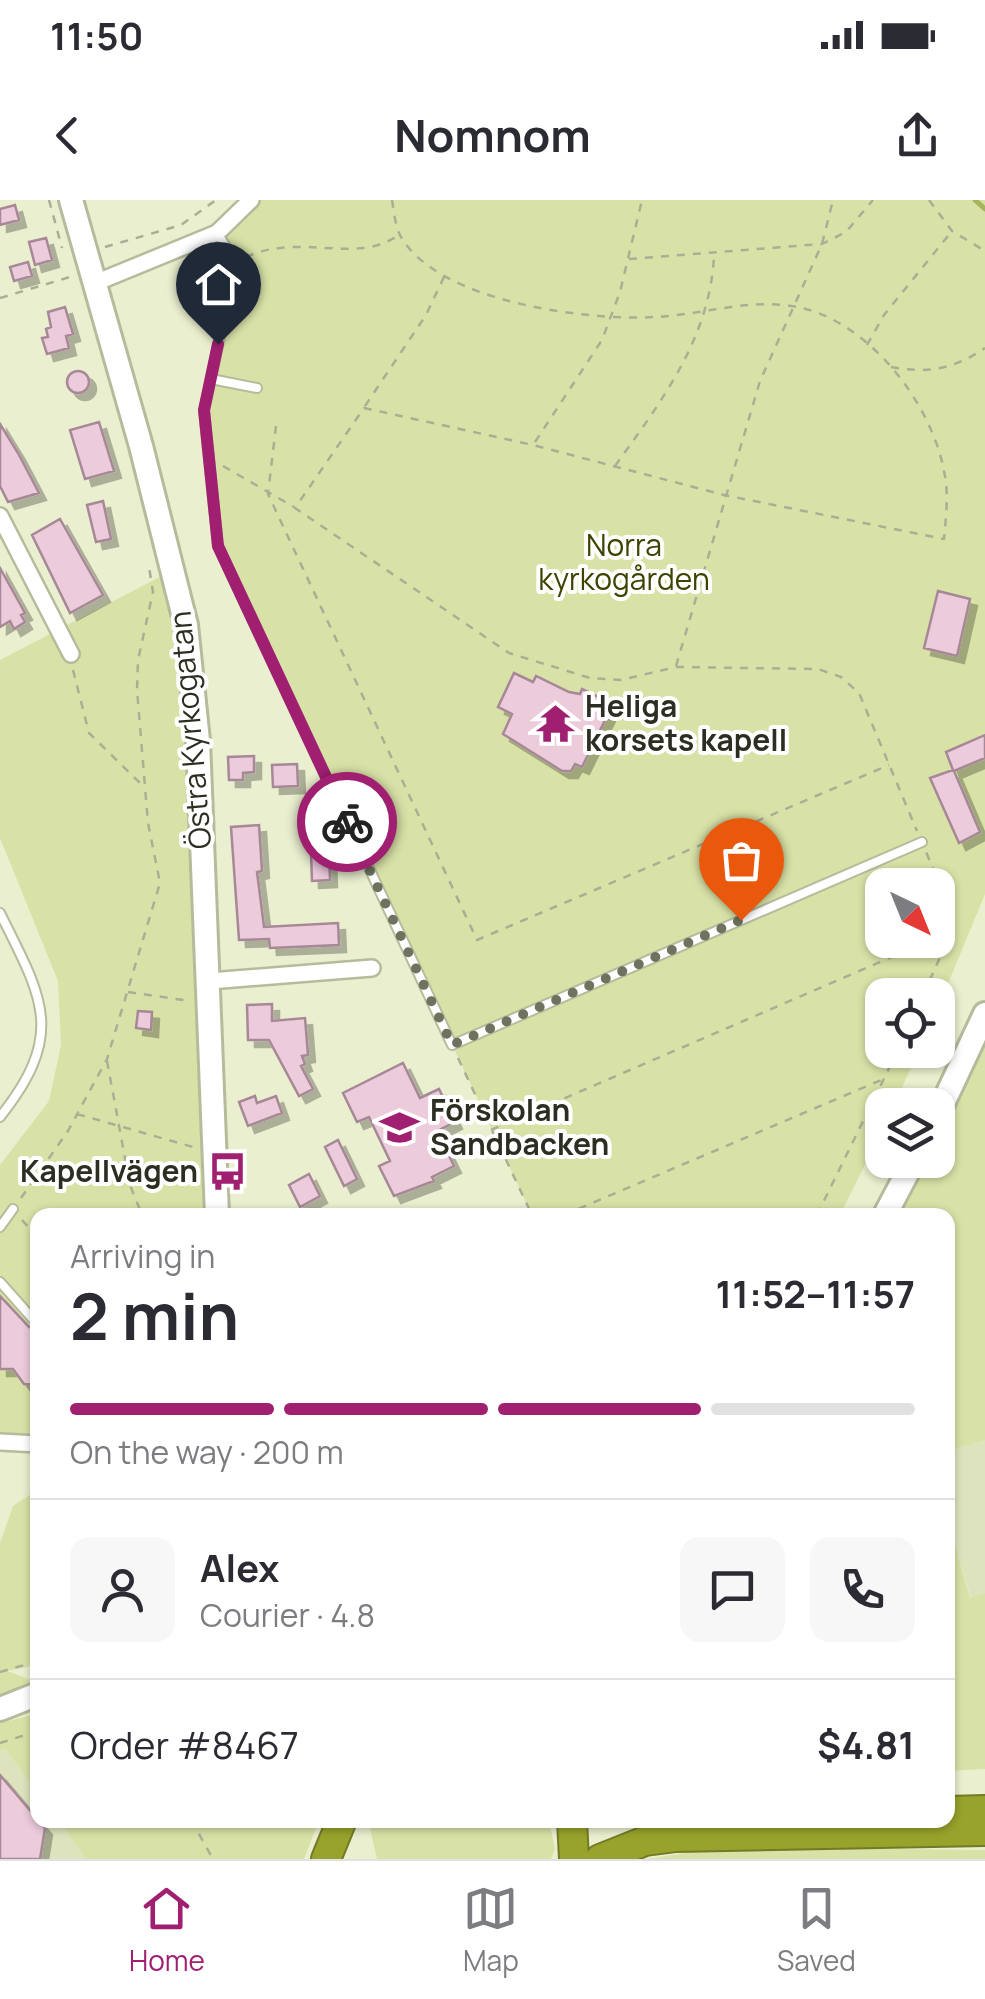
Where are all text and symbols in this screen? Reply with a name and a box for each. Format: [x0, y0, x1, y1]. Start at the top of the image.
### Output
text: 11:50 [50, 9, 144, 61]
text: Nomnom [394, 104, 591, 166]
icon: back [40, 108, 95, 163]
icon: share [890, 108, 945, 163]
pin [176, 242, 261, 345]
icon: home [191, 257, 246, 312]
park label: Norra kyrkogården [538, 524, 710, 599]
street label: Östra Kyrkogatan [159, 609, 220, 851]
place label: Heliga korsets kapell [585, 685, 787, 760]
temple icon: Heliga korsets kapell [534, 703, 576, 745]
courier [297, 772, 397, 872]
icon: bike [320, 795, 375, 850]
pin [699, 818, 784, 921]
icon: bag [714, 833, 769, 888]
north arrow [865, 868, 955, 958]
map controls [865, 868, 955, 1178]
button: locate [865, 978, 955, 1068]
button: layers [865, 1088, 955, 1178]
place label: Förskolan Sandbacken [430, 1089, 609, 1164]
school or university icon: Förskolan Sandbacken [379, 1107, 421, 1149]
place label: Kapellvägen [20, 1150, 198, 1191]
bus stop icon: Kapellvägen [207, 1151, 249, 1193]
text: Arriving in [70, 1234, 215, 1278]
text: 11:52–11:57 [716, 1267, 915, 1319]
text: 2 min [70, 1271, 239, 1360]
text: On the way · 200 m [70, 1430, 344, 1474]
button: person [70, 1537, 175, 1642]
button: chat [680, 1537, 785, 1642]
button: phone [810, 1537, 915, 1642]
text: Alex [200, 1541, 279, 1593]
text: Courier · 4.8 [200, 1593, 375, 1637]
text: Order #8467 [70, 1718, 299, 1770]
text: $4.81 [817, 1718, 915, 1770]
tab: Home [129, 1881, 205, 1979]
tab: Map [463, 1881, 519, 1979]
tab: Saved [777, 1881, 856, 1979]

